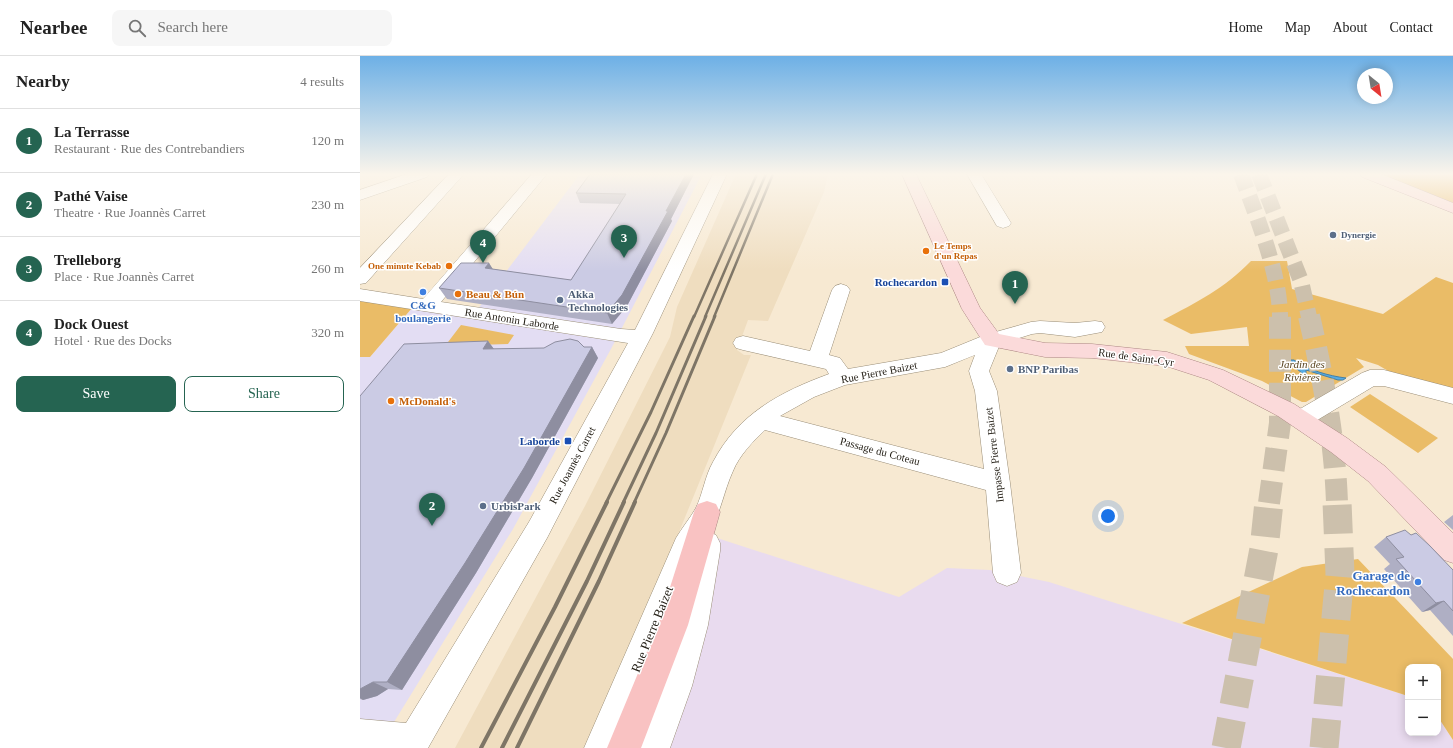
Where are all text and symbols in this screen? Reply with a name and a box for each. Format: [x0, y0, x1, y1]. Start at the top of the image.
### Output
search box [112, 10, 392, 46]
text: Nearbee [20, 17, 88, 38]
icon: search [126, 17, 148, 39]
text: Search here [158, 19, 228, 35]
text: Home [1229, 20, 1263, 35]
text: Map [1285, 20, 1310, 35]
text: About [1332, 20, 1367, 35]
text: Contact [1389, 20, 1433, 35]
north arrow [1357, 68, 1393, 104]
text: Nearby [16, 72, 70, 91]
text: 4 results [300, 74, 344, 89]
text: La Terrasse [54, 124, 129, 140]
text: 1 [26, 133, 32, 148]
text: 120 m [311, 133, 344, 148]
text: Restaurant · Rue des Contrebandiers [54, 141, 245, 156]
text: Pathé Vaise [54, 188, 128, 204]
text: 2 [26, 197, 32, 212]
text: 230 m [311, 197, 344, 212]
text: Theatre · Rue Joannès Carret [54, 205, 206, 220]
pin: 3 [611, 225, 637, 258]
pin: 4 [470, 230, 496, 263]
marker: Dynergie [1328, 230, 1338, 240]
place label: Dynergie [1341, 230, 1376, 240]
place label: Le Temps d'un Repas [934, 241, 978, 261]
marker: Le Temps d'un Repas [921, 246, 931, 256]
text: Trelleborg [54, 252, 121, 268]
text: 3 [26, 261, 32, 276]
text: 260 m [311, 261, 344, 276]
place label: One minute Kebab [368, 261, 441, 271]
marker: One minute Kebab [444, 261, 454, 271]
text: Place · Rue Joannès Carret [54, 269, 194, 284]
pin: 1 [1002, 271, 1028, 304]
place label: Rochecardon [875, 276, 937, 288]
marker: Rochecardon [940, 277, 950, 287]
marker: C&G boulangerie [418, 287, 428, 297]
place label: Beau & Bún [466, 288, 524, 300]
place label: Akka Technologies [568, 288, 629, 313]
marker: Beau & Bún [453, 289, 463, 299]
marker: Akka Technologies [555, 295, 565, 305]
place label: C&G boulangerie [395, 299, 451, 324]
street label: Rue Antonin Laborde [464, 306, 560, 332]
text: Dock Ouest [54, 316, 129, 332]
text: 4 [26, 325, 32, 340]
text: 320 m [311, 325, 344, 340]
text: Hotel · Rue des Docks [54, 333, 172, 348]
street label: Rue de Saint-Cyr [1097, 346, 1175, 368]
park label: Jardin des Rivières [1279, 358, 1325, 383]
street label: Rue Pierre Baizet [840, 359, 918, 385]
place label: BNP Paribas [1018, 363, 1079, 375]
marker: BNP Paribas [1005, 364, 1015, 374]
button: Save [16, 376, 176, 412]
button: Share [184, 376, 344, 412]
place label: McDonald's [399, 395, 457, 407]
marker: McDonald's [386, 396, 396, 406]
street label: Impasse Pierre Baizet [982, 407, 1006, 503]
street label: Rue Joannès Carret [547, 424, 597, 506]
place label: Laborde [520, 435, 560, 447]
street label: Passage du Coteau [839, 435, 922, 468]
marker: Laborde [563, 436, 573, 446]
pin: 2 [419, 493, 445, 526]
place label: UrbisPark [491, 500, 541, 512]
marker: UrbisPark [478, 501, 488, 511]
your location [1098, 506, 1118, 526]
place label: Garage de Rochecardon [1336, 568, 1411, 598]
marker: Garage de Rochecardon [1413, 577, 1423, 587]
street label: Rue Pierre Baizet [628, 583, 676, 674]
map controls [1405, 664, 1441, 736]
button: + [1405, 664, 1441, 700]
button: − [1405, 700, 1441, 736]

